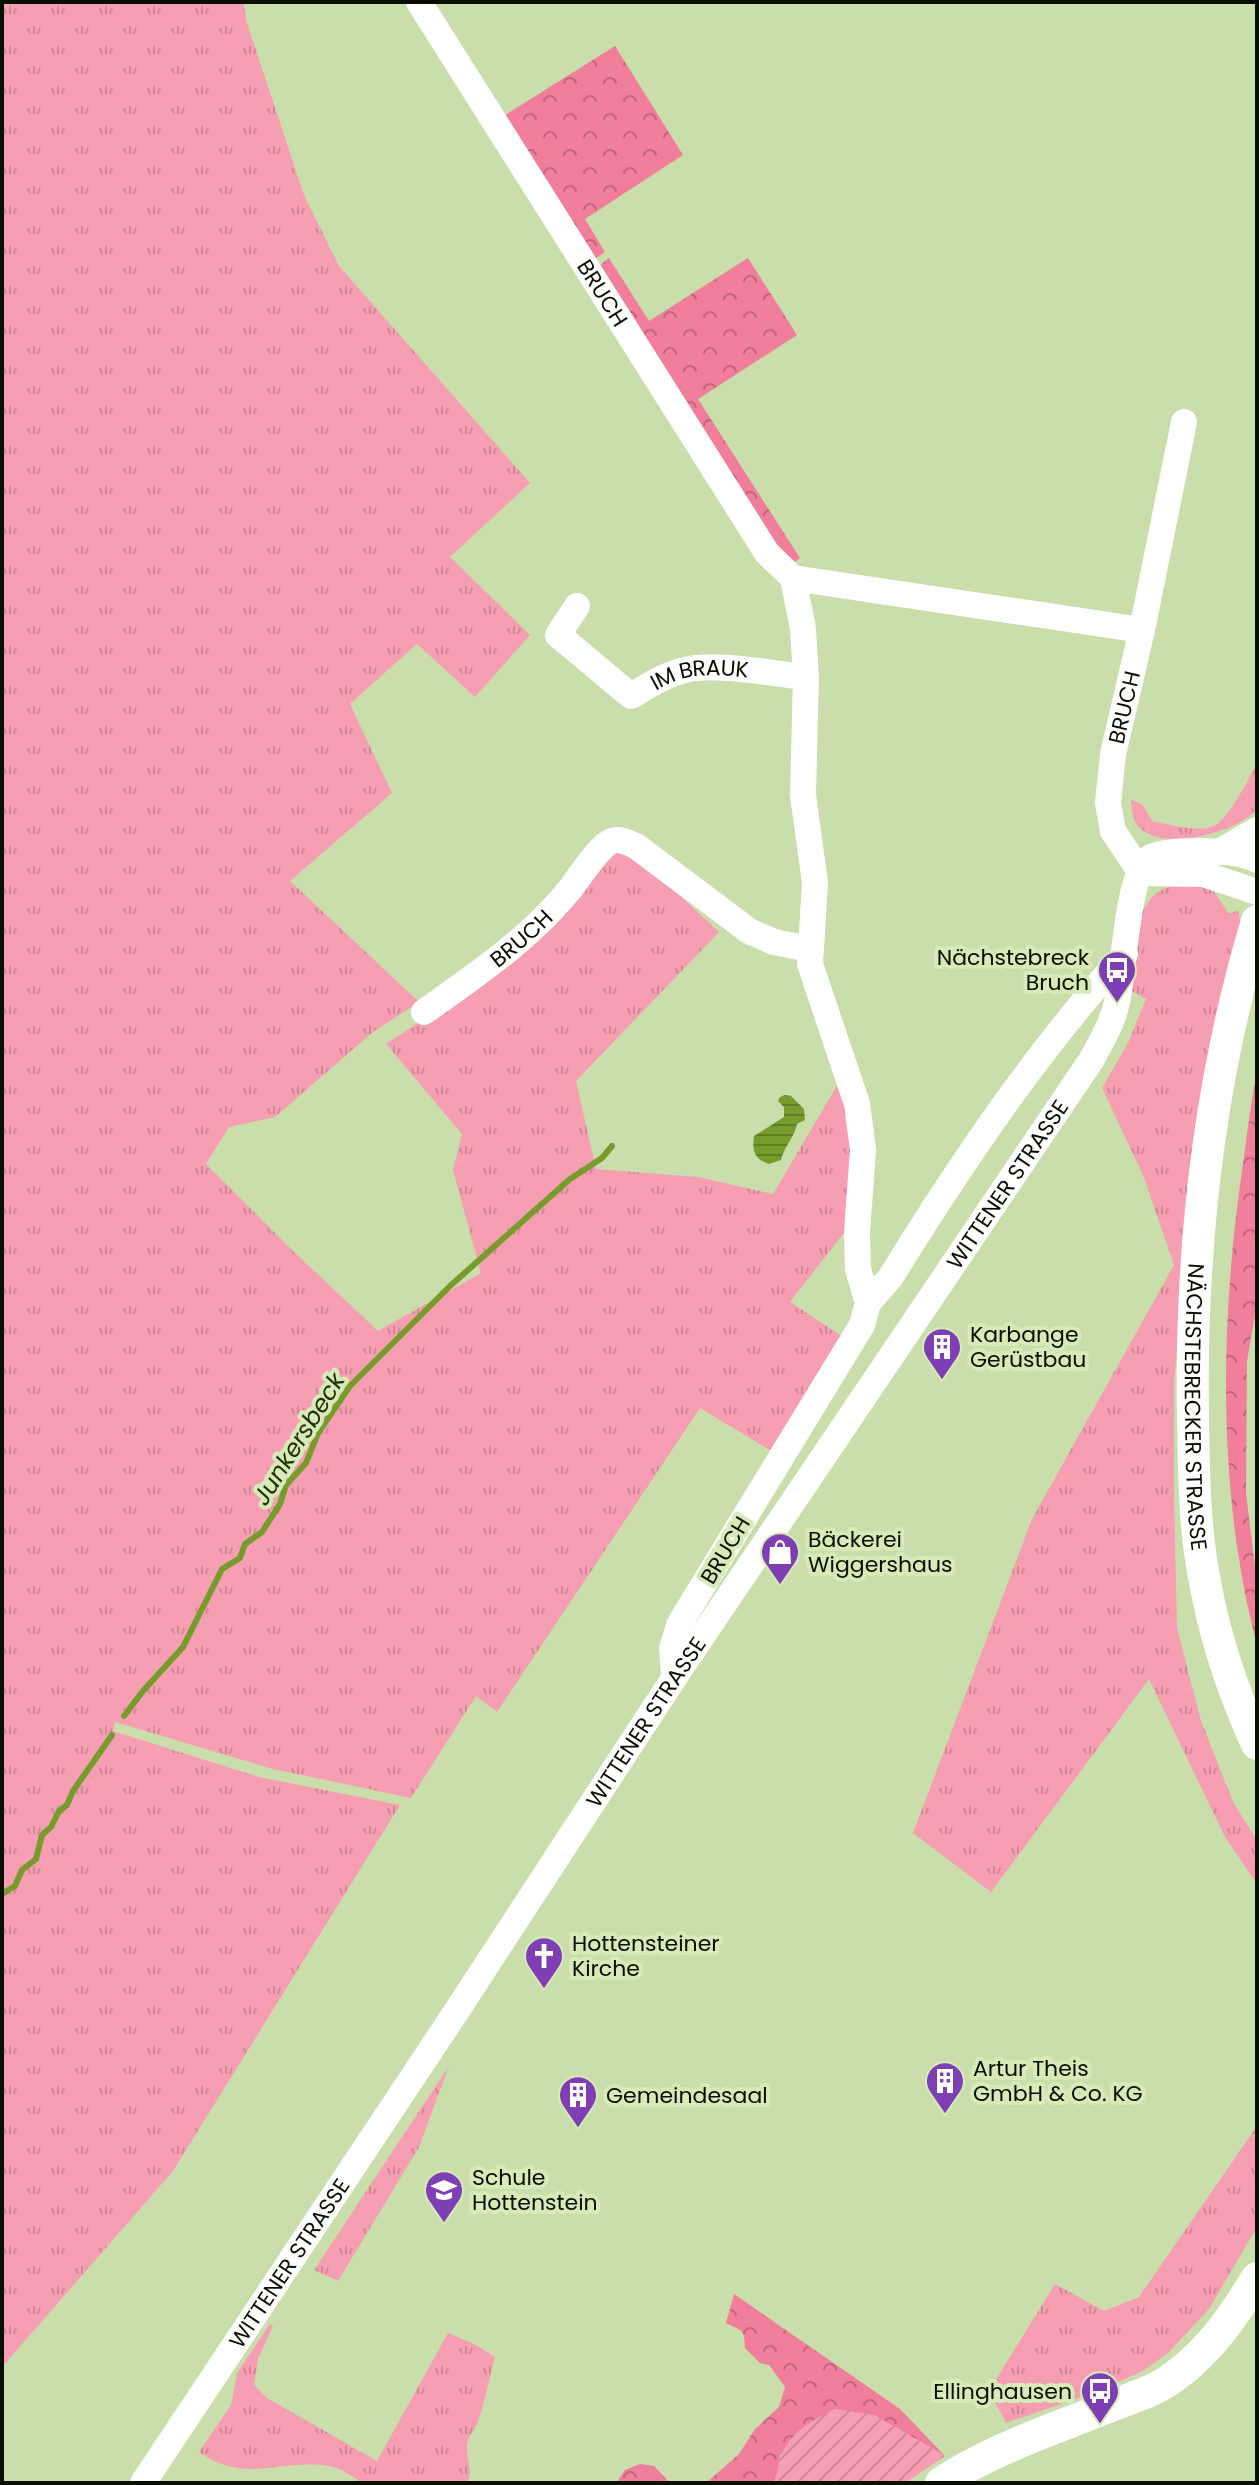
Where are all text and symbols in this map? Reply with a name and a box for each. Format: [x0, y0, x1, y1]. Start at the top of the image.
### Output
street label: BRUCH [569, 254, 635, 333]
street label: IM BRAUK [645, 652, 750, 698]
street label: BRUCH [1101, 668, 1148, 747]
street label: BRUCH [484, 903, 560, 975]
place label: Nächstebreck Bruch [937, 942, 1090, 998]
bus stop icon: Nächstebreck Bruch [1096, 949, 1138, 1004]
street label: WITTENER STRASSE [939, 1094, 1076, 1275]
street label: NÄCHSTEBRECKER STRASSE [1177, 1262, 1215, 1553]
place label: Karbange Gerüstbau [970, 1319, 1086, 1375]
building icon: Karbange Gerüstbau [921, 1326, 963, 1381]
water label: Junkersbeck [245, 1365, 353, 1511]
street label: BRUCH [693, 1511, 758, 1590]
place label: Bäckerei Wiggershaus [808, 1524, 952, 1580]
shop icon: Bäckerei Wiggershaus [759, 1531, 801, 1586]
street label: WITTENER STRASSE [579, 1631, 713, 1814]
place label: Hottensteiner Kirche [572, 1928, 720, 1984]
church icon: Hottensteiner Kirche [523, 1935, 565, 1990]
place label: Artur Theis GmbH & Co. KG [973, 2053, 1143, 2109]
building icon: Artur Theis GmbH & Co. KG [924, 2060, 966, 2115]
building icon: Gemeindesaal [557, 2074, 599, 2129]
place label: Gemeindesaal [606, 2080, 768, 2111]
place label: Schule Hottenstein [472, 2162, 598, 2218]
school or university icon: Schule Hottenstein [423, 2169, 465, 2224]
street label: WITTENER STRASSE [222, 2172, 357, 2355]
bus stop icon: Ellinghausen [1079, 2370, 1121, 2425]
place label: Ellinghausen [933, 2376, 1072, 2407]

